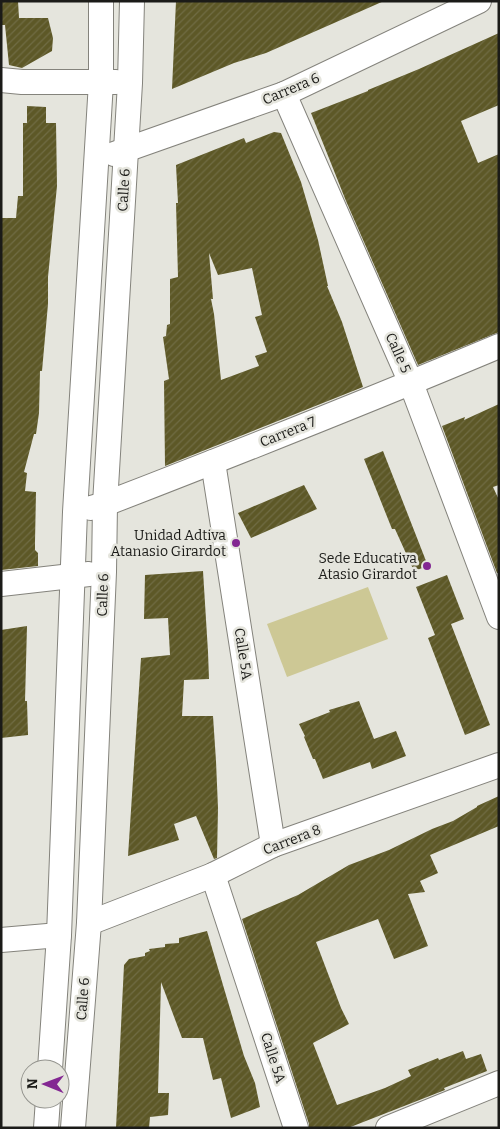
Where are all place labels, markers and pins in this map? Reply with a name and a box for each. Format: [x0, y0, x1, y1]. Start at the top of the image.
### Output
place label: Unidad Adtiva Atanasio Girardot [111, 527, 226, 560]
marker: Unidad Adtiva Atanasio Girardot [230, 537, 242, 549]
place label: Sede Educativa Atasio Girardot [318, 550, 417, 583]
marker: Sede Educativa Atasio Girardot [421, 560, 433, 572]

